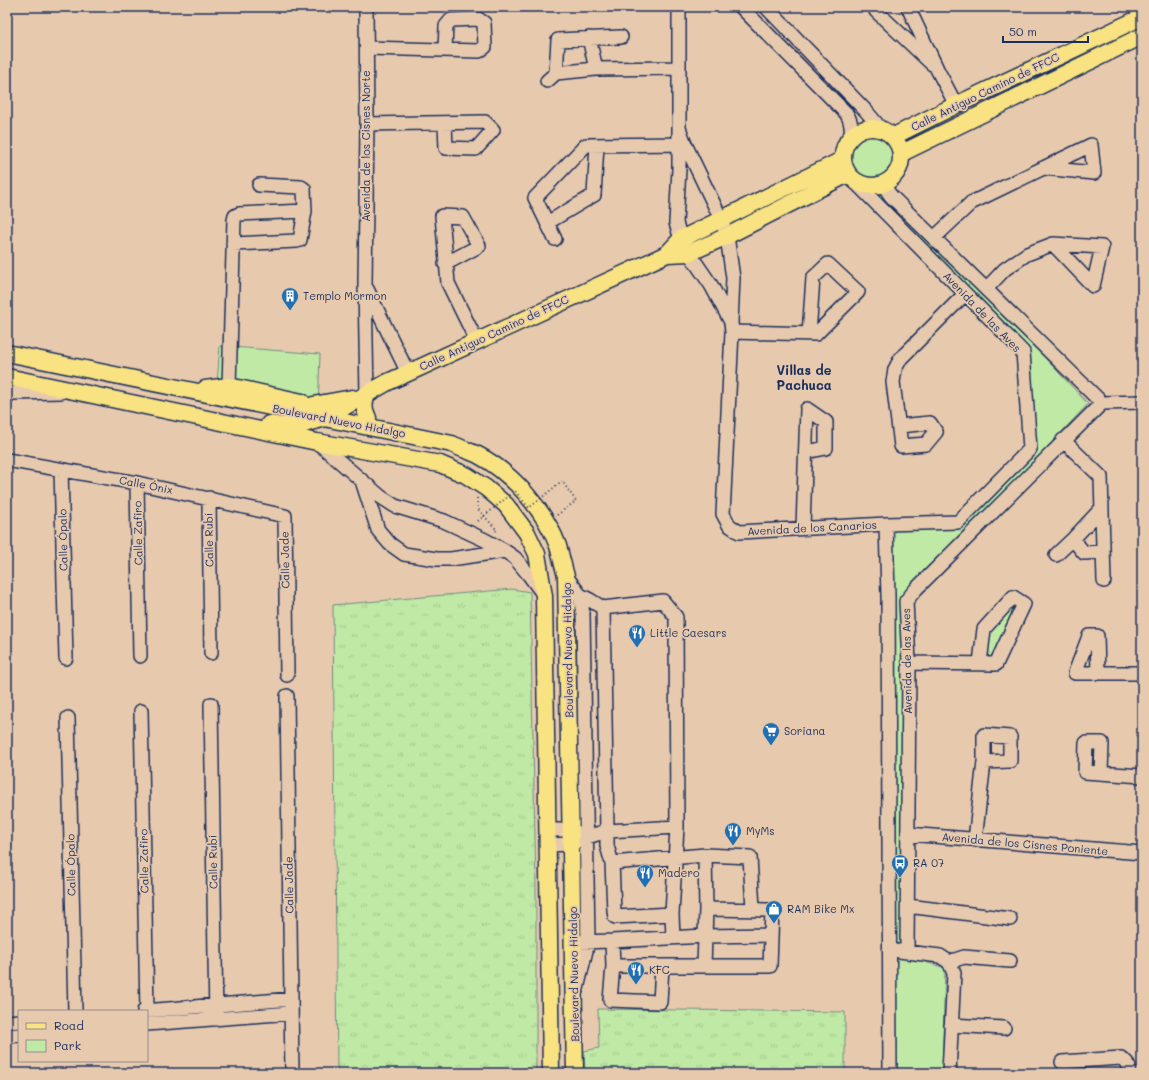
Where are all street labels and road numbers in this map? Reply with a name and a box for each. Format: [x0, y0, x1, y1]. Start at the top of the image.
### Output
street label: Calle Antiguo Camino de FFCC [908, 49, 1062, 134]
street label: Avenida de los Cisnes Norte [358, 70, 373, 222]
street label: Avenida de las Aves [940, 268, 1025, 355]
street label: Calle Antiguo Camino de FFCC [417, 291, 571, 374]
street label: Boulevard Nuevo Hidalgo [271, 400, 407, 441]
street label: Calle Ónix [118, 472, 175, 497]
street label: Calle Zafiro [129, 500, 146, 565]
street label: Calle Ópalo [54, 508, 71, 571]
street label: Calle Rubí [201, 513, 216, 567]
street label: Avenida de los Canarios [747, 517, 877, 538]
street label: Calle Jade [276, 531, 292, 589]
street label: Boulevard Nuevo Hidalgo [559, 582, 576, 718]
street label: Avenida de las Aves [898, 608, 915, 714]
street label: Calle Zafiro [135, 828, 152, 893]
street label: Avenida de los Cisnes Poniente [941, 829, 1109, 858]
street label: Calle Ópalo [62, 833, 79, 896]
street label: Calle Rubí [205, 835, 220, 889]
street label: Calle Jade [280, 856, 296, 914]
street label: Boulevard Nuevo Hidalgo [565, 906, 582, 1042]

